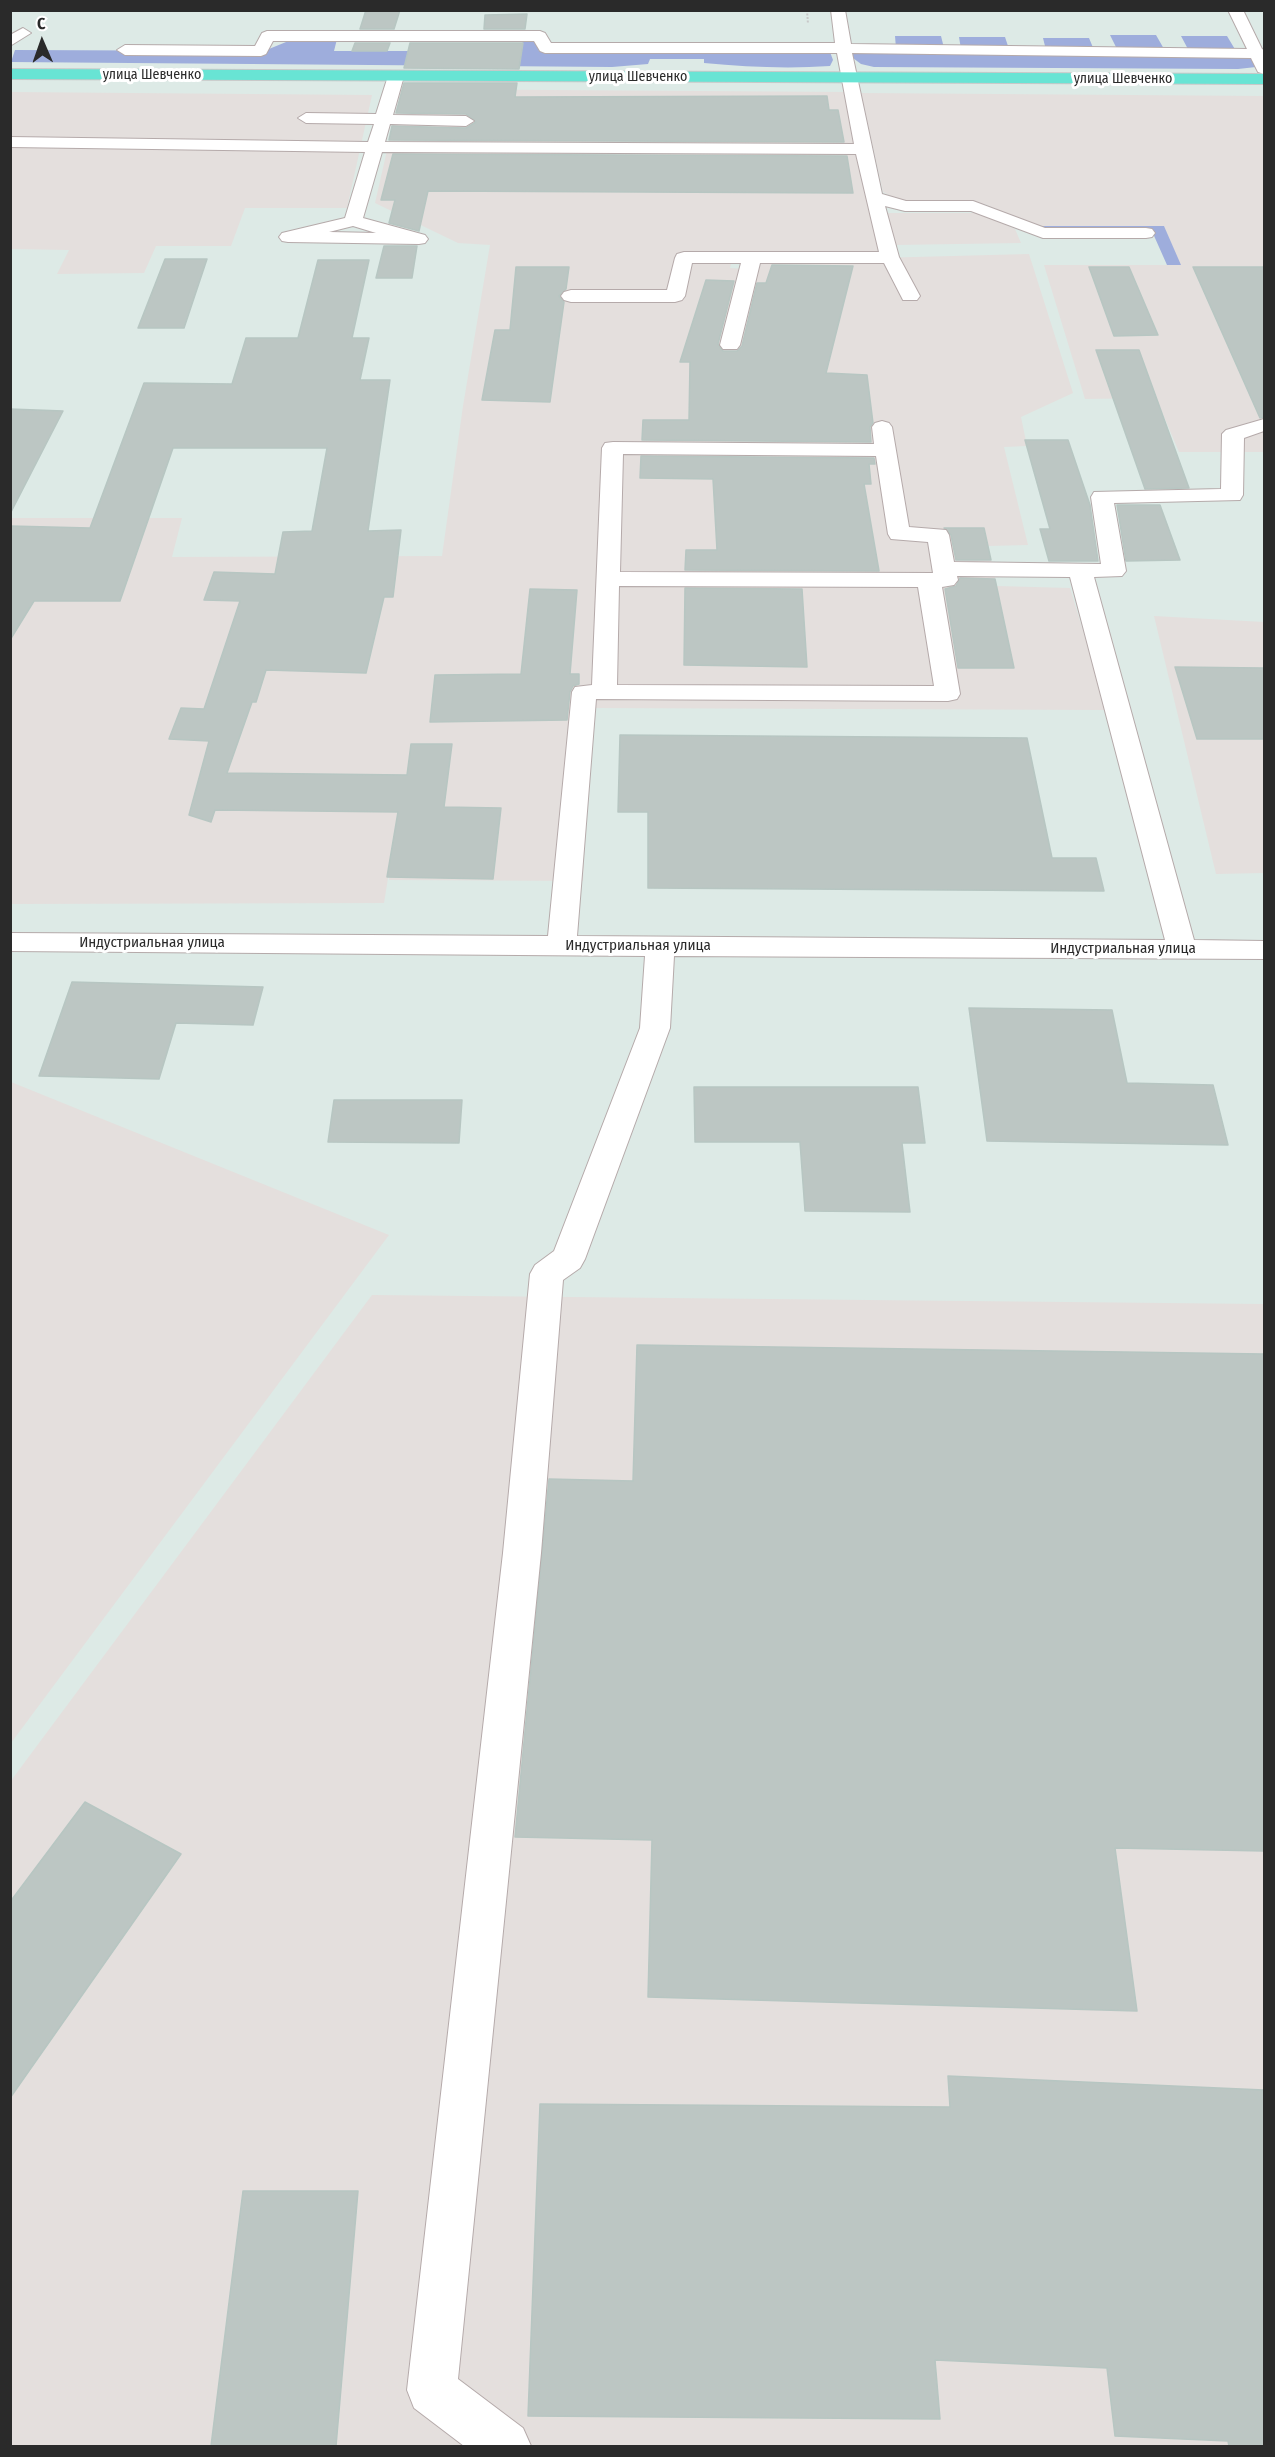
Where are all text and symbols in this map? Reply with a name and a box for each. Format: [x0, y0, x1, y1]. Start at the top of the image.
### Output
north arrow [12, 12, 72, 72]
text: С [37, 14, 46, 33]
street label: улица Шевченко [103, 67, 201, 83]
street label: улица Шевченко [589, 69, 687, 85]
street label: улица Шевченко [1074, 71, 1172, 87]
street label: Индустриальная улица [79, 934, 225, 952]
street label: Индустриальная улица [565, 937, 711, 955]
street label: Индустриальная улица [1050, 940, 1196, 958]

